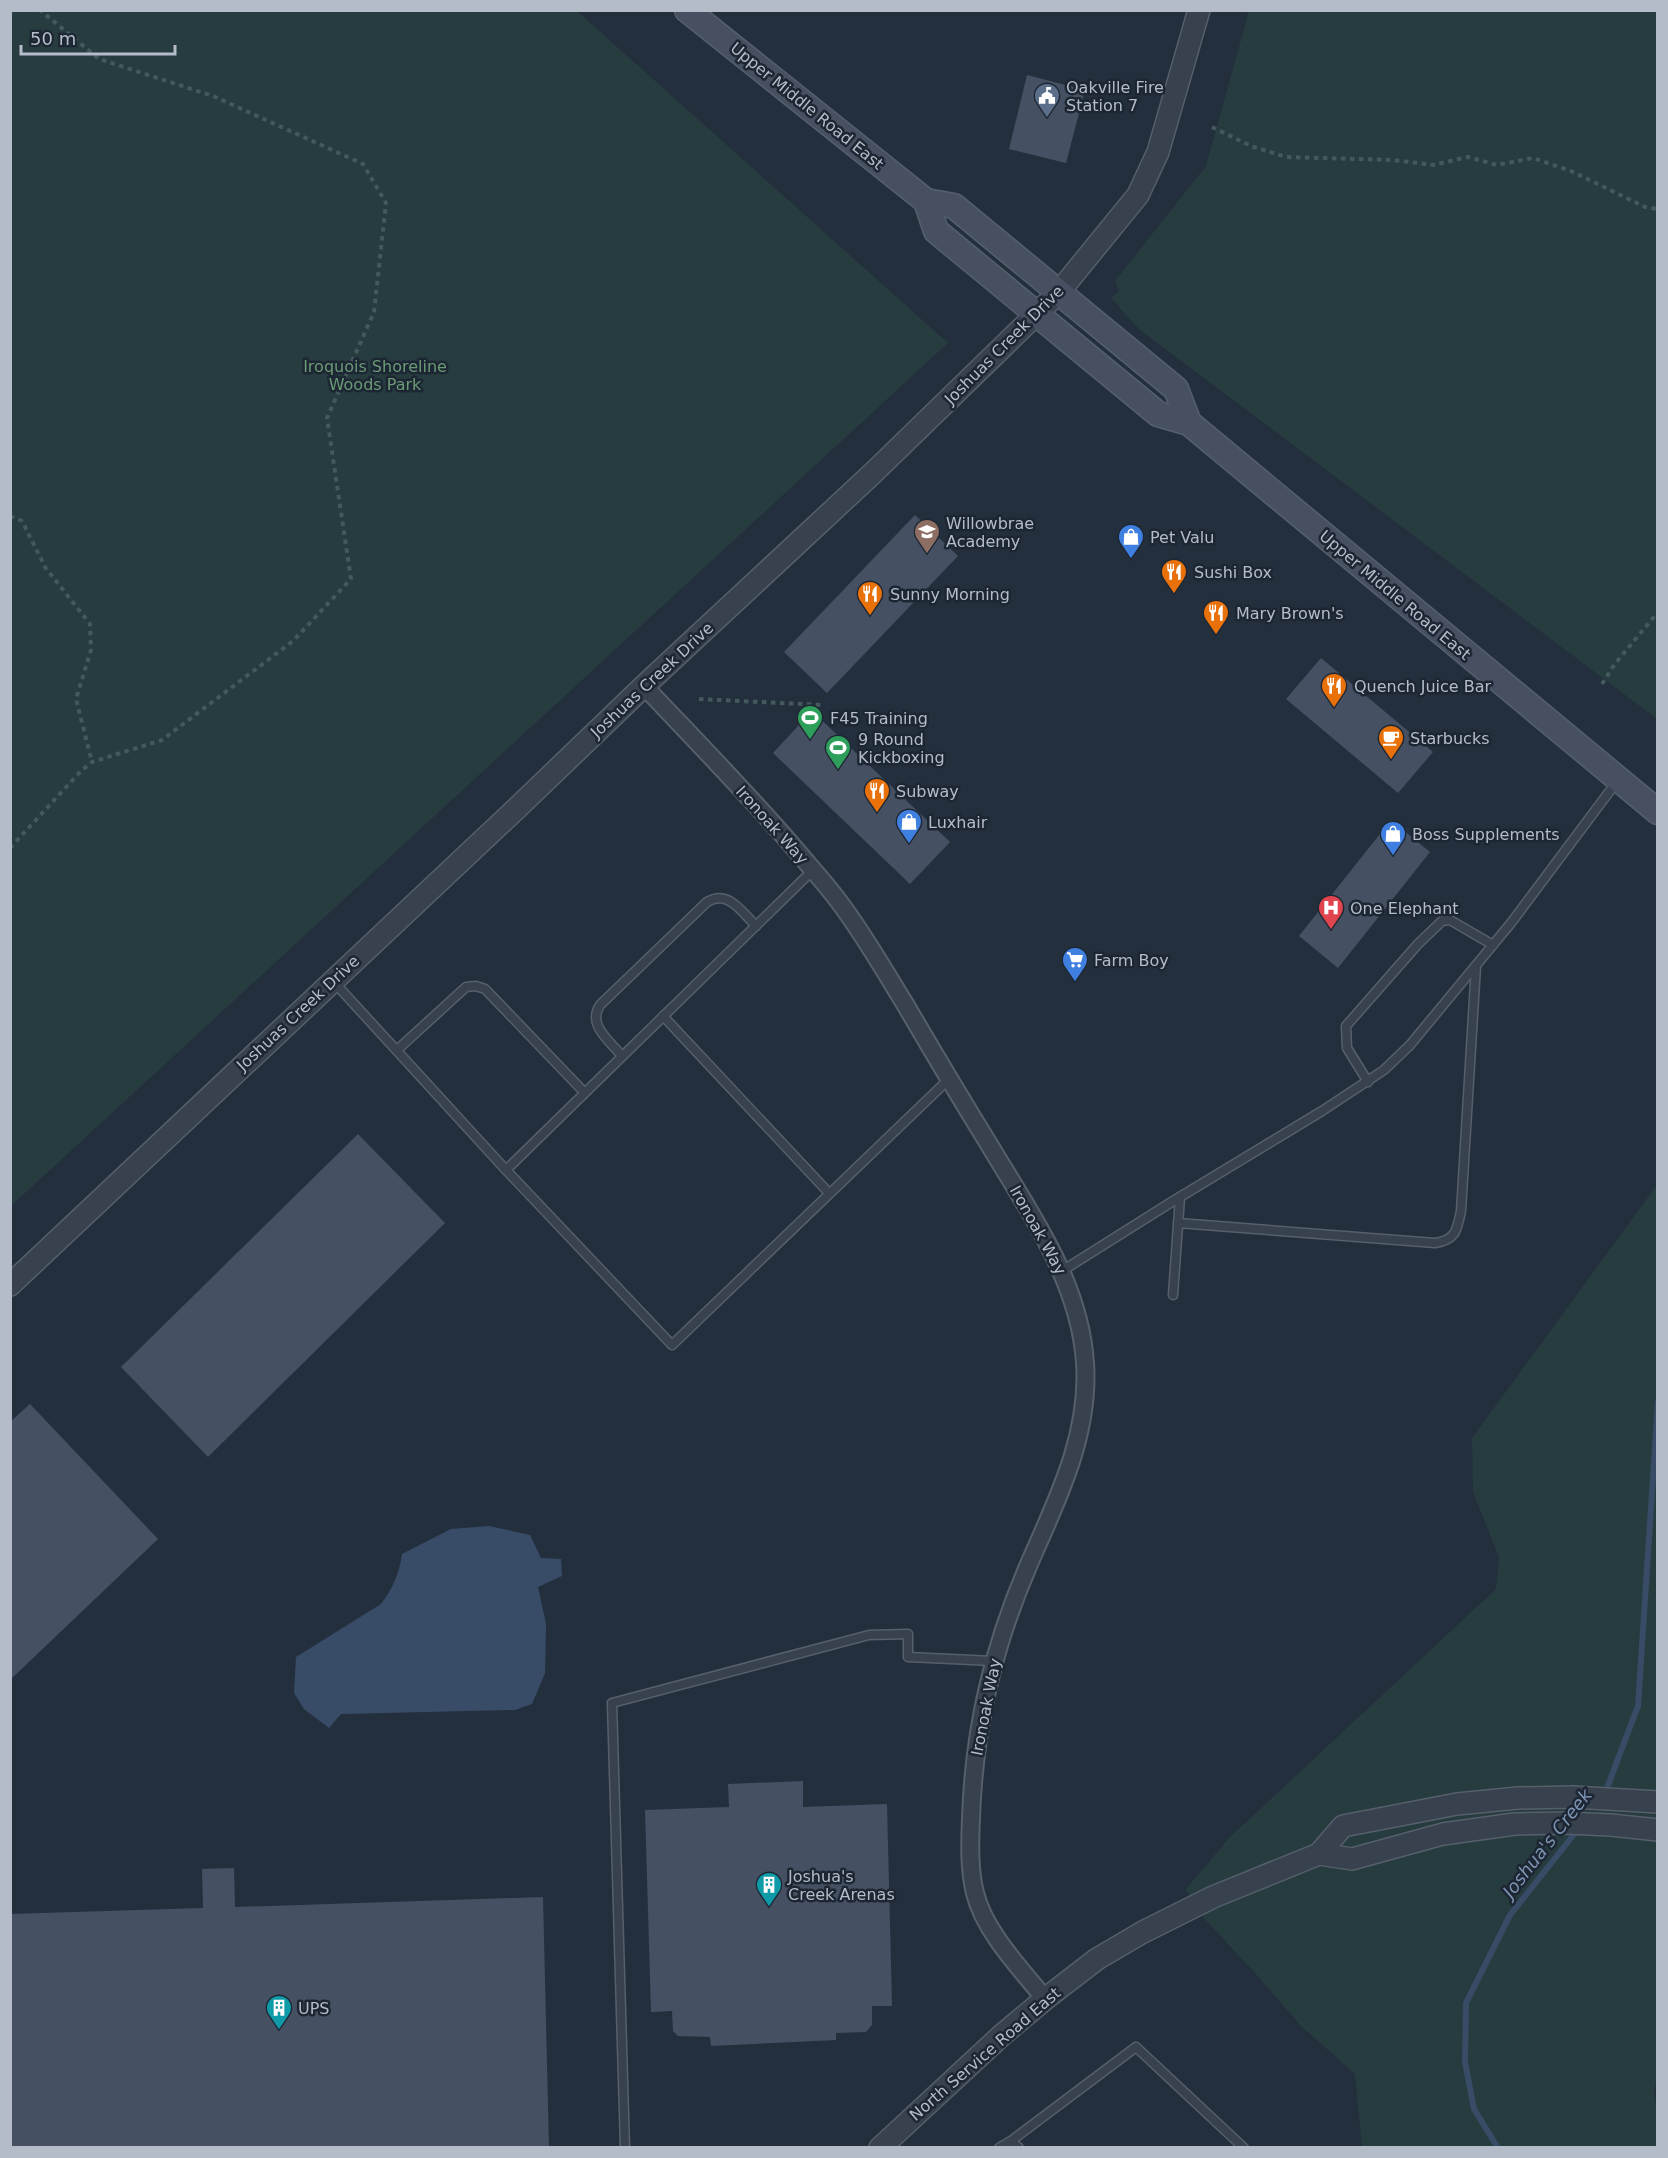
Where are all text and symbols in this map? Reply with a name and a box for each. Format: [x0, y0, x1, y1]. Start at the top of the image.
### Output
scale bar [21, 18, 176, 56]
text: 50 m [30, 28, 76, 49]
street label: Upper Middle Road East [727, 38, 887, 174]
place label: Oakville Fire Station 7 [1066, 78, 1164, 115]
public building icon: Oakville Fire Station 7 [1032, 81, 1062, 119]
street label: Joshuas Creek Drive [940, 282, 1067, 409]
park label: Iroquois Shoreline Woods Park [303, 357, 447, 394]
place label: Willowbrae Academy [946, 514, 1034, 551]
school or university icon: Willowbrae Academy [912, 517, 942, 555]
shop icon: Pet Valu [1116, 522, 1146, 560]
street label: Upper Middle Road East [1316, 526, 1474, 664]
place label: Pet Valu [1150, 528, 1214, 547]
restaurant icon: Sushi Box [1159, 557, 1189, 595]
place label: Sushi Box [1194, 563, 1272, 582]
restaurant icon: Sunny Morning [855, 579, 885, 617]
place label: Sunny Morning [890, 585, 1010, 604]
restaurant icon: Mary Brown's [1201, 598, 1231, 636]
place label: Mary Brown's [1236, 604, 1344, 623]
street label: Joshuas Creek Drive [586, 618, 717, 742]
restaurant icon: Quench Juice Bar [1319, 671, 1349, 709]
place label: Quench Juice Bar [1354, 677, 1492, 696]
sports icon: F45 Training [795, 703, 825, 741]
place label: F45 Training [830, 709, 928, 728]
cafe icon: Starbucks [1376, 723, 1406, 761]
place label: Starbucks [1410, 729, 1490, 748]
place label: 9 Round Kickboxing [858, 730, 945, 767]
sports icon: 9 Round Kickboxing [823, 733, 853, 771]
restaurant icon: Subway [862, 776, 892, 814]
street label: Ironoak Way [732, 782, 812, 868]
place label: Subway [896, 782, 959, 801]
shop icon: Luxhair [894, 807, 924, 845]
place label: Luxhair [928, 813, 988, 832]
shop icon: Boss Supplements [1378, 819, 1408, 857]
place label: Boss Supplements [1412, 825, 1560, 844]
hospital icon: One Elephant [1316, 893, 1346, 931]
place label: One Elephant [1350, 899, 1459, 918]
supermarket icon: Farm Boy [1060, 945, 1090, 983]
street label: Joshuas Creek Drive [232, 951, 363, 1075]
place label: Farm Boy [1094, 951, 1169, 970]
street label: Ironoak Way [1006, 1182, 1070, 1278]
street label: Ironoak Way [967, 1657, 1005, 1757]
water label: Joshua's Creek [1496, 1783, 1597, 1904]
place label: Joshua's Creek Arenas [787, 1867, 895, 1904]
building icon: Joshua's Creek Arenas [754, 1870, 784, 1908]
street label: North Service Road East [906, 1983, 1064, 2125]
building icon: UPS [264, 1993, 294, 2031]
place label: UPS [298, 1999, 330, 2018]

